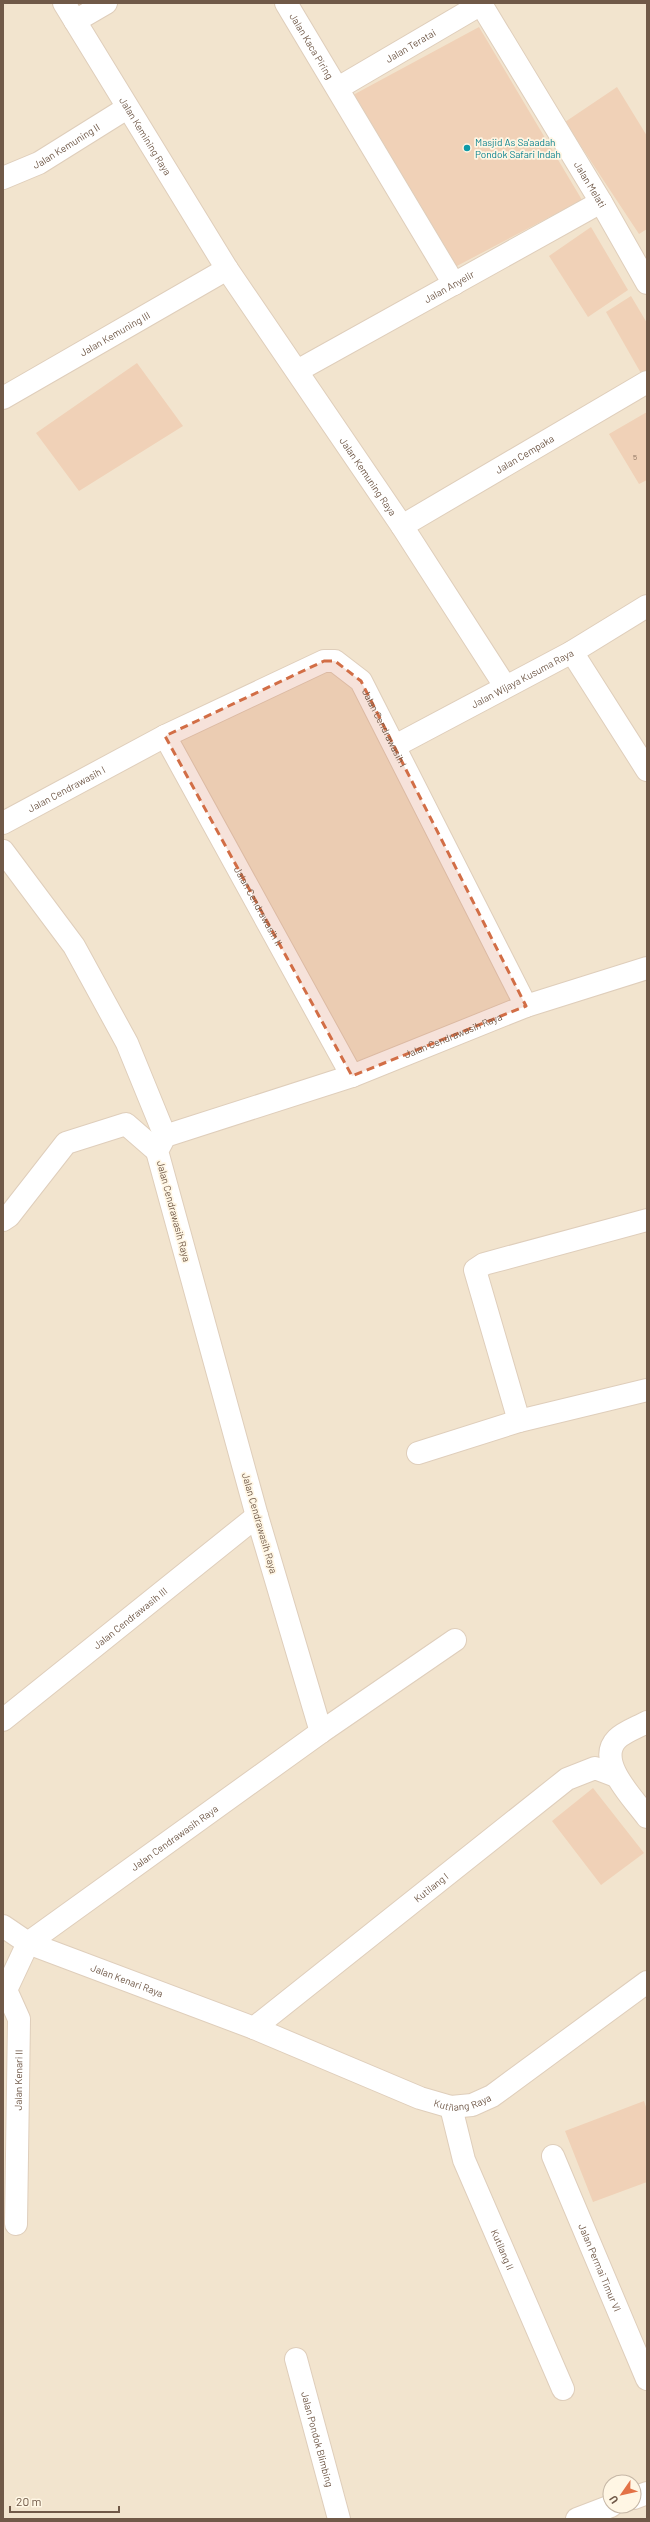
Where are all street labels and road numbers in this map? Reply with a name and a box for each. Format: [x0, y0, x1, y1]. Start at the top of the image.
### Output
street label: Jalan Kaca Piring [287, 11, 336, 81]
street label: Jalan Teratai [383, 26, 438, 65]
street label: Jalan Kemining Raya [117, 95, 174, 177]
street label: Jalan Kemuning II [31, 121, 102, 171]
street label: Jalan Melati [572, 159, 609, 210]
street label: Jalan Anyelir [422, 268, 477, 305]
street label: Jalan Kemuning III [77, 309, 152, 359]
street label: Jalan Cempaka [493, 432, 556, 476]
street label: Jalan Kemuning Raya [337, 435, 399, 518]
street label: Jalan Wijaya Kusuma Raya [469, 646, 575, 711]
street label: Jalan Cendrawasih I [360, 687, 410, 769]
street label: Jalan Cendrawasih I [26, 763, 107, 815]
street label: Jalan Cendrawasih II [232, 864, 285, 948]
street label: Jalan Cendrawasih Raya [402, 1010, 504, 1060]
street label: Jalan Cendrawasih Raya [155, 1159, 193, 1263]
street label: Jalan Cendrawasih Raya [240, 1471, 280, 1575]
street label: Jalan Cendrawasih III [91, 1585, 169, 1651]
street label: Jalan Cendrawasih Raya [128, 1802, 220, 1873]
street label: Kutilang I [411, 1870, 450, 1905]
street label: Jalan Kenari Raya [89, 1961, 165, 1999]
street label: Jalan Kenari II [12, 2049, 25, 2111]
street label: Kutilang Raya [433, 2091, 493, 2113]
street label: Jalan Permai Timur VI [576, 2222, 624, 2313]
street label: Kutilang II [489, 2227, 517, 2272]
street label: Jalan Pondok Blimbing [299, 2390, 336, 2488]

